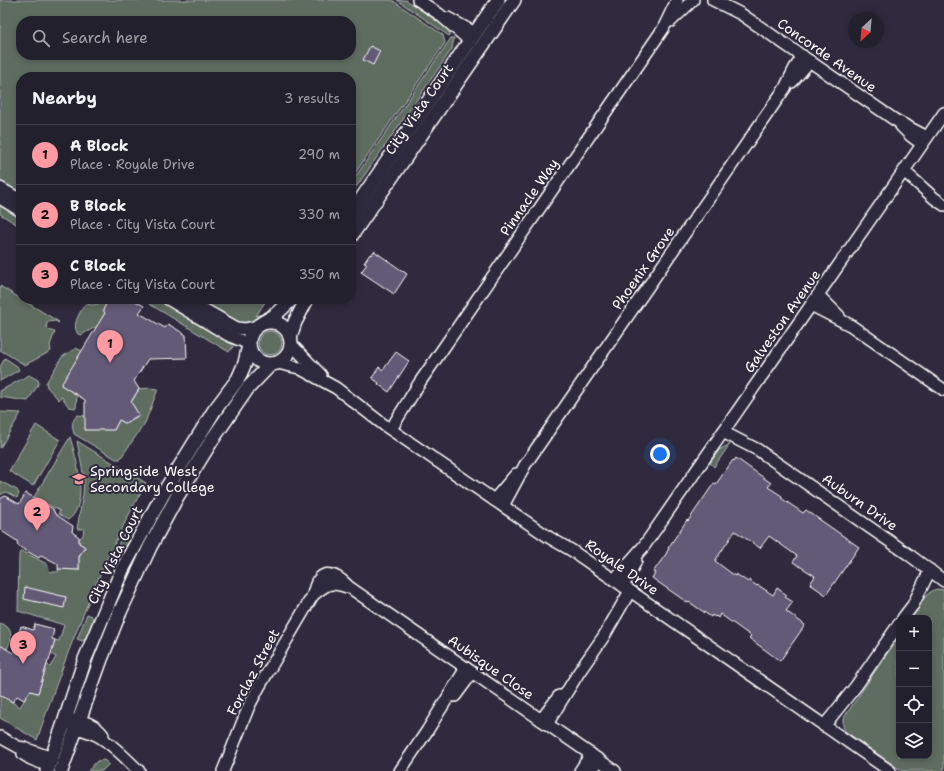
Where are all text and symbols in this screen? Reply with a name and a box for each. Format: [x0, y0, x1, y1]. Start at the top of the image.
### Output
north arrow [848, 12, 884, 48]
street label: Concorde Avenue [774, 14, 880, 96]
search box [16, 16, 356, 60]
icon: search [30, 27, 52, 49]
text: Search here [62, 28, 148, 48]
street label: City Vista Court [381, 60, 457, 158]
text: Nearby [32, 87, 97, 109]
text: 3 results [284, 90, 340, 107]
text: A Block [70, 136, 128, 156]
text: 1 [42, 146, 48, 163]
text: 290 m [298, 146, 340, 163]
street label: Pinnacle Way [496, 155, 562, 239]
text: Place · Royale Drive [70, 156, 195, 173]
text: B Block [70, 196, 126, 216]
text: 2 [40, 206, 50, 223]
text: 330 m [298, 206, 340, 223]
text: Place · City Vista Court [70, 216, 215, 233]
street label: Phoenix Grove [608, 223, 678, 313]
text: C Block [70, 256, 126, 276]
text: 3 [40, 266, 50, 283]
text: 350 m [299, 266, 340, 283]
street label: Galveston Avenue [740, 266, 824, 376]
text: Place · City Vista Court [70, 276, 215, 293]
pin: 1 [97, 330, 123, 363]
your location [650, 444, 670, 464]
place label: Springside West Secondary College [90, 462, 215, 496]
street label: Auburn Drive [819, 469, 901, 535]
school or university icon: Springside West Secondary College [71, 471, 87, 487]
pin: 2 [24, 498, 50, 531]
street label: City Vista Court [83, 503, 147, 607]
street label: Royale Drive [582, 535, 662, 599]
map controls [896, 615, 932, 759]
button: + [896, 615, 932, 651]
street label: Forclaz Street [223, 626, 283, 718]
pin: 3 [10, 631, 36, 664]
street label: Aubisque Close [444, 631, 538, 703]
button: − [896, 651, 932, 687]
button: locate [896, 687, 932, 723]
button: layers [896, 723, 932, 759]

